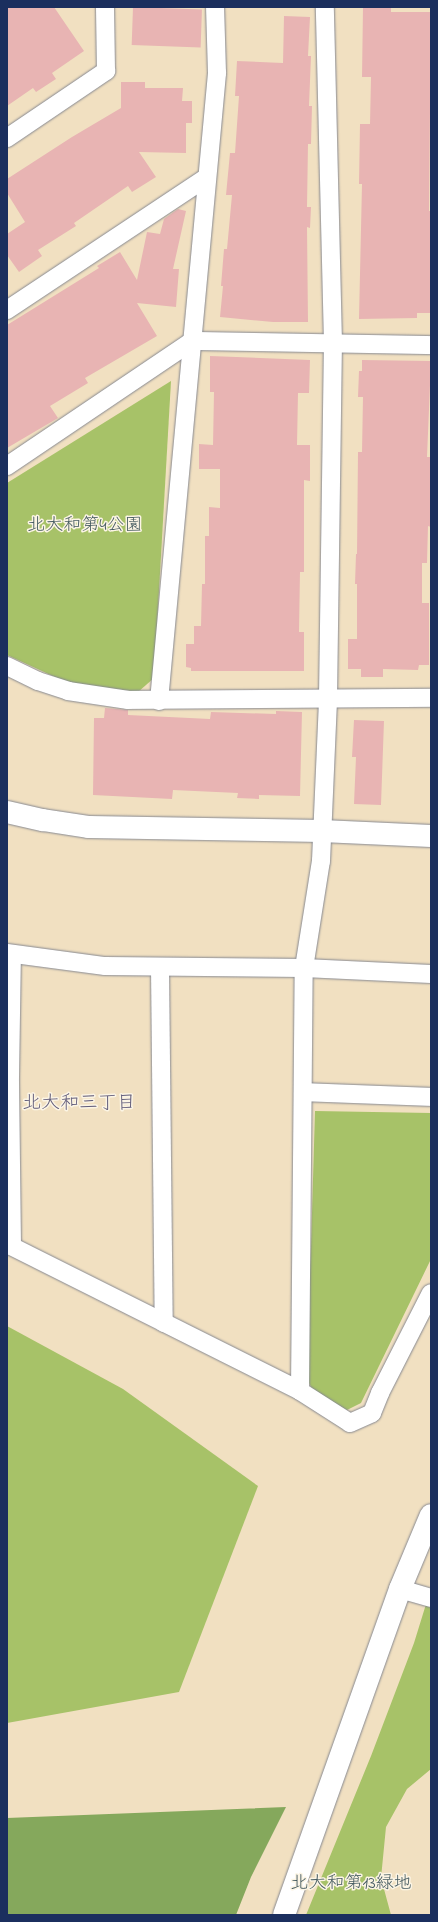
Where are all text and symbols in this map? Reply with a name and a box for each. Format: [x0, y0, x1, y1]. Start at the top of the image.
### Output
park label: 北大和第4公園 [27, 515, 143, 537]
district label: 北大和三丁目 [22, 1093, 136, 1115]
park label: 北大和第13緑地 [290, 1873, 412, 1895]

